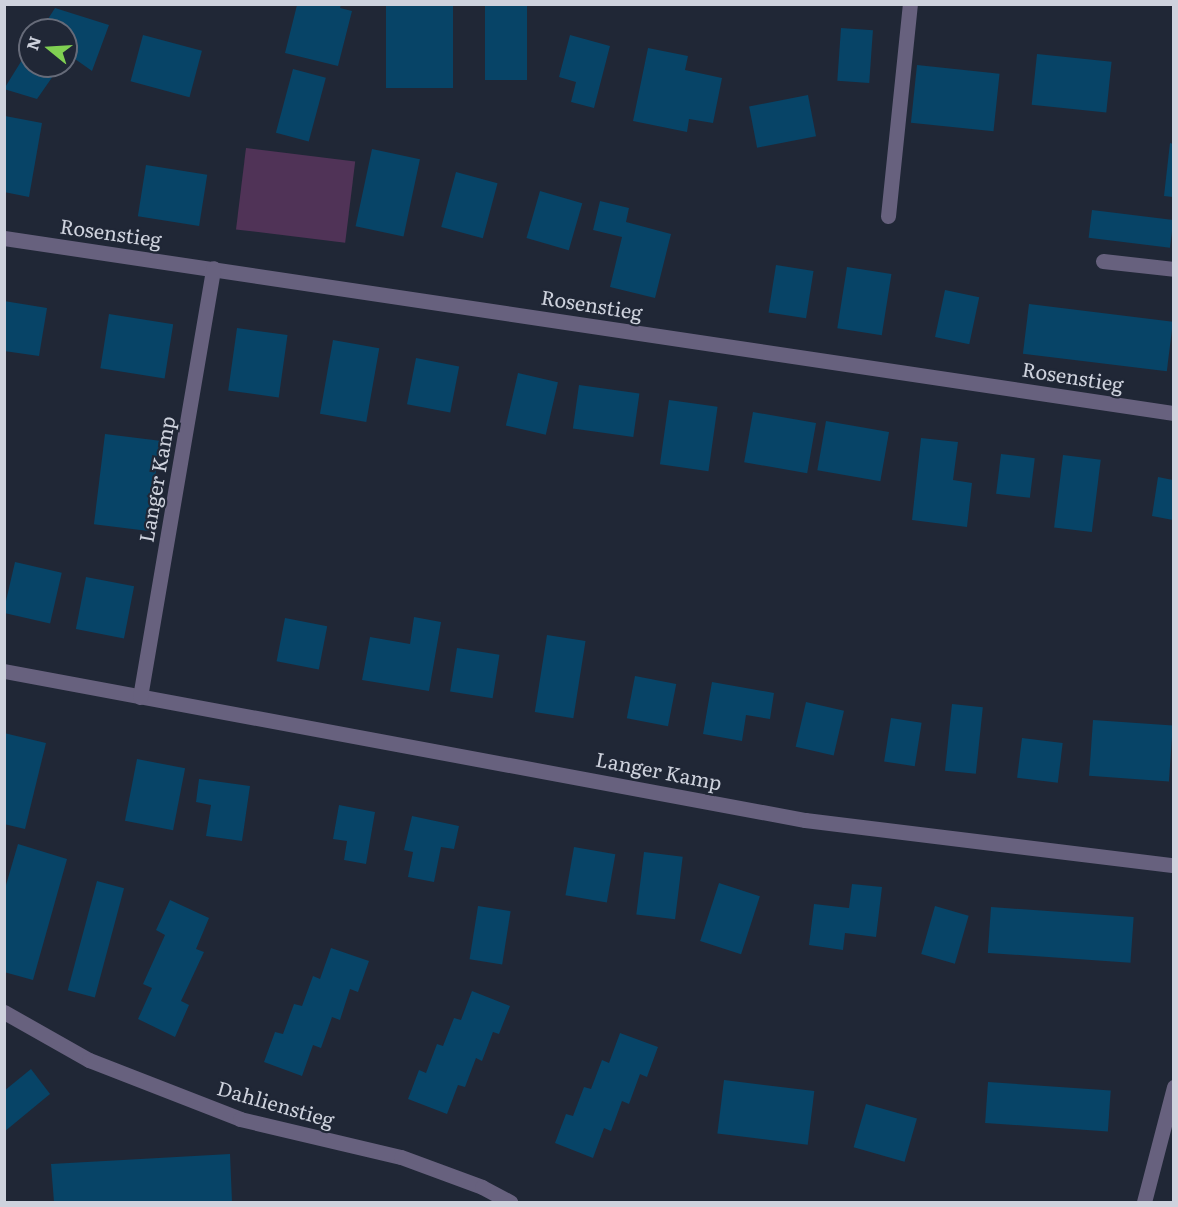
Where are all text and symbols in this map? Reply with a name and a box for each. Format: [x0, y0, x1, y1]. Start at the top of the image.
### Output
north arrow [18, 18, 78, 78]
text: N [19, 33, 46, 53]
street label: Rosenstieg [58, 213, 164, 251]
street label: Rosenstieg [539, 284, 645, 324]
street label: Rosenstieg [1020, 356, 1126, 396]
street label: Langer Kamp [133, 414, 179, 544]
street label: Langer Kamp [594, 746, 724, 794]
street label: Dahlienstieg [215, 1075, 337, 1131]

